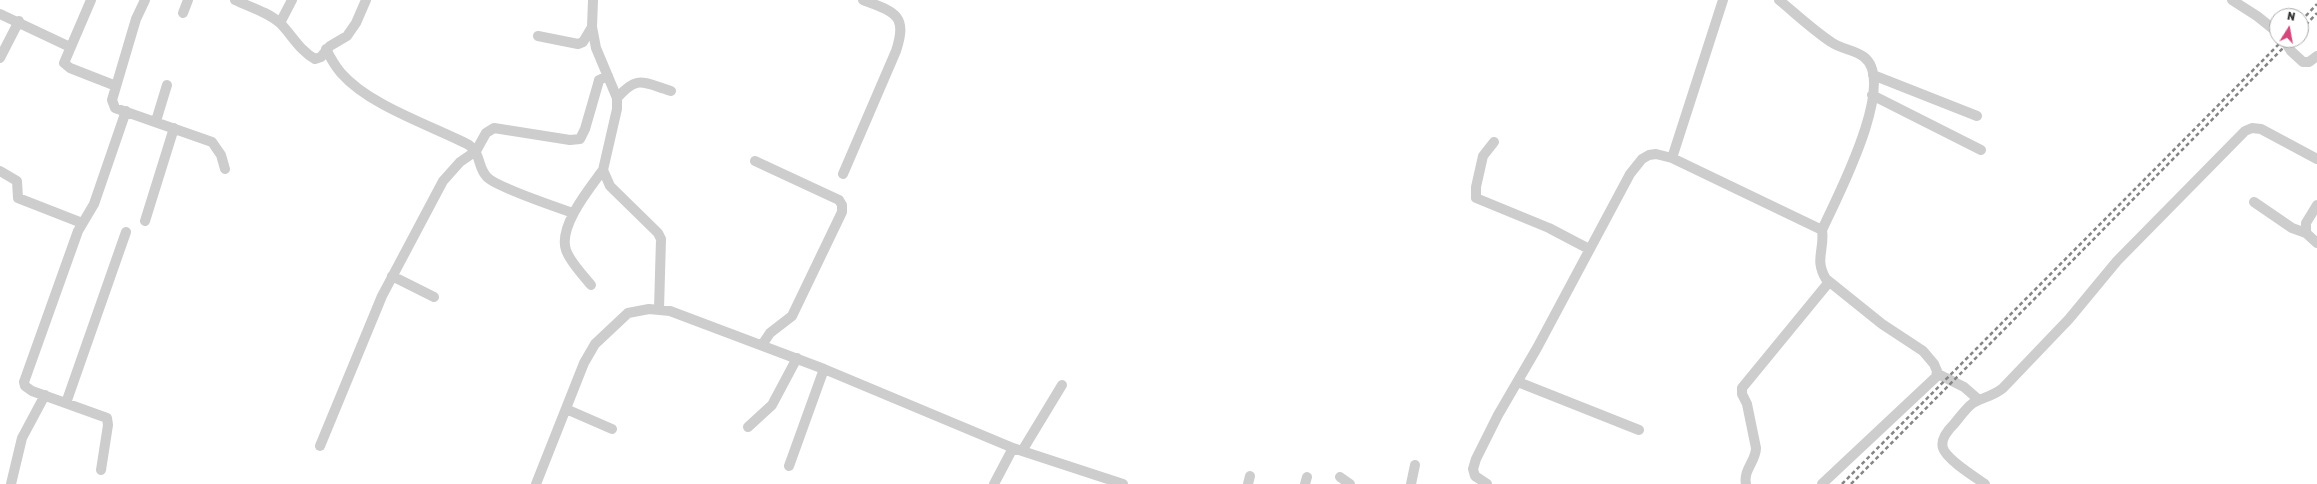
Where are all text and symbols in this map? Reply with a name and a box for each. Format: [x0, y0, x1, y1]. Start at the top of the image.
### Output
north arrow [2269, 8, 2309, 48]
text: N [2286, 10, 2296, 24]

